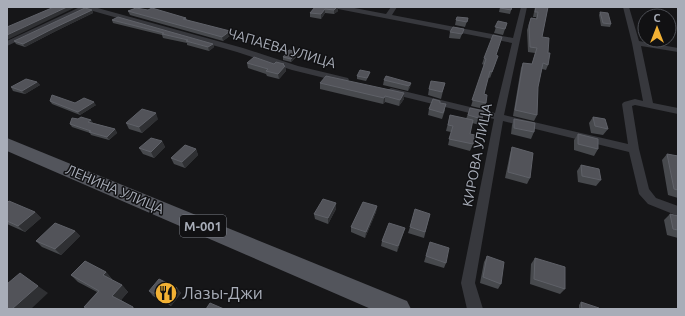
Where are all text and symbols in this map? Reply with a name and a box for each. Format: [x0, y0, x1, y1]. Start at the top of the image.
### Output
north arrow [637, 8, 677, 48]
text: С [653, 12, 661, 24]
street label: ЧАПАЕВА УЛИЦА [226, 25, 338, 71]
street label: КИРОВА УЛИЦА [459, 102, 495, 208]
street label: ЛЕНИНА УЛИЦА [63, 161, 167, 217]
road number: М-001 [180, 215, 226, 237]
restaurant icon: Лазы-Джи [153, 280, 179, 306]
place label: Лазы-Джи [182, 283, 263, 302]

